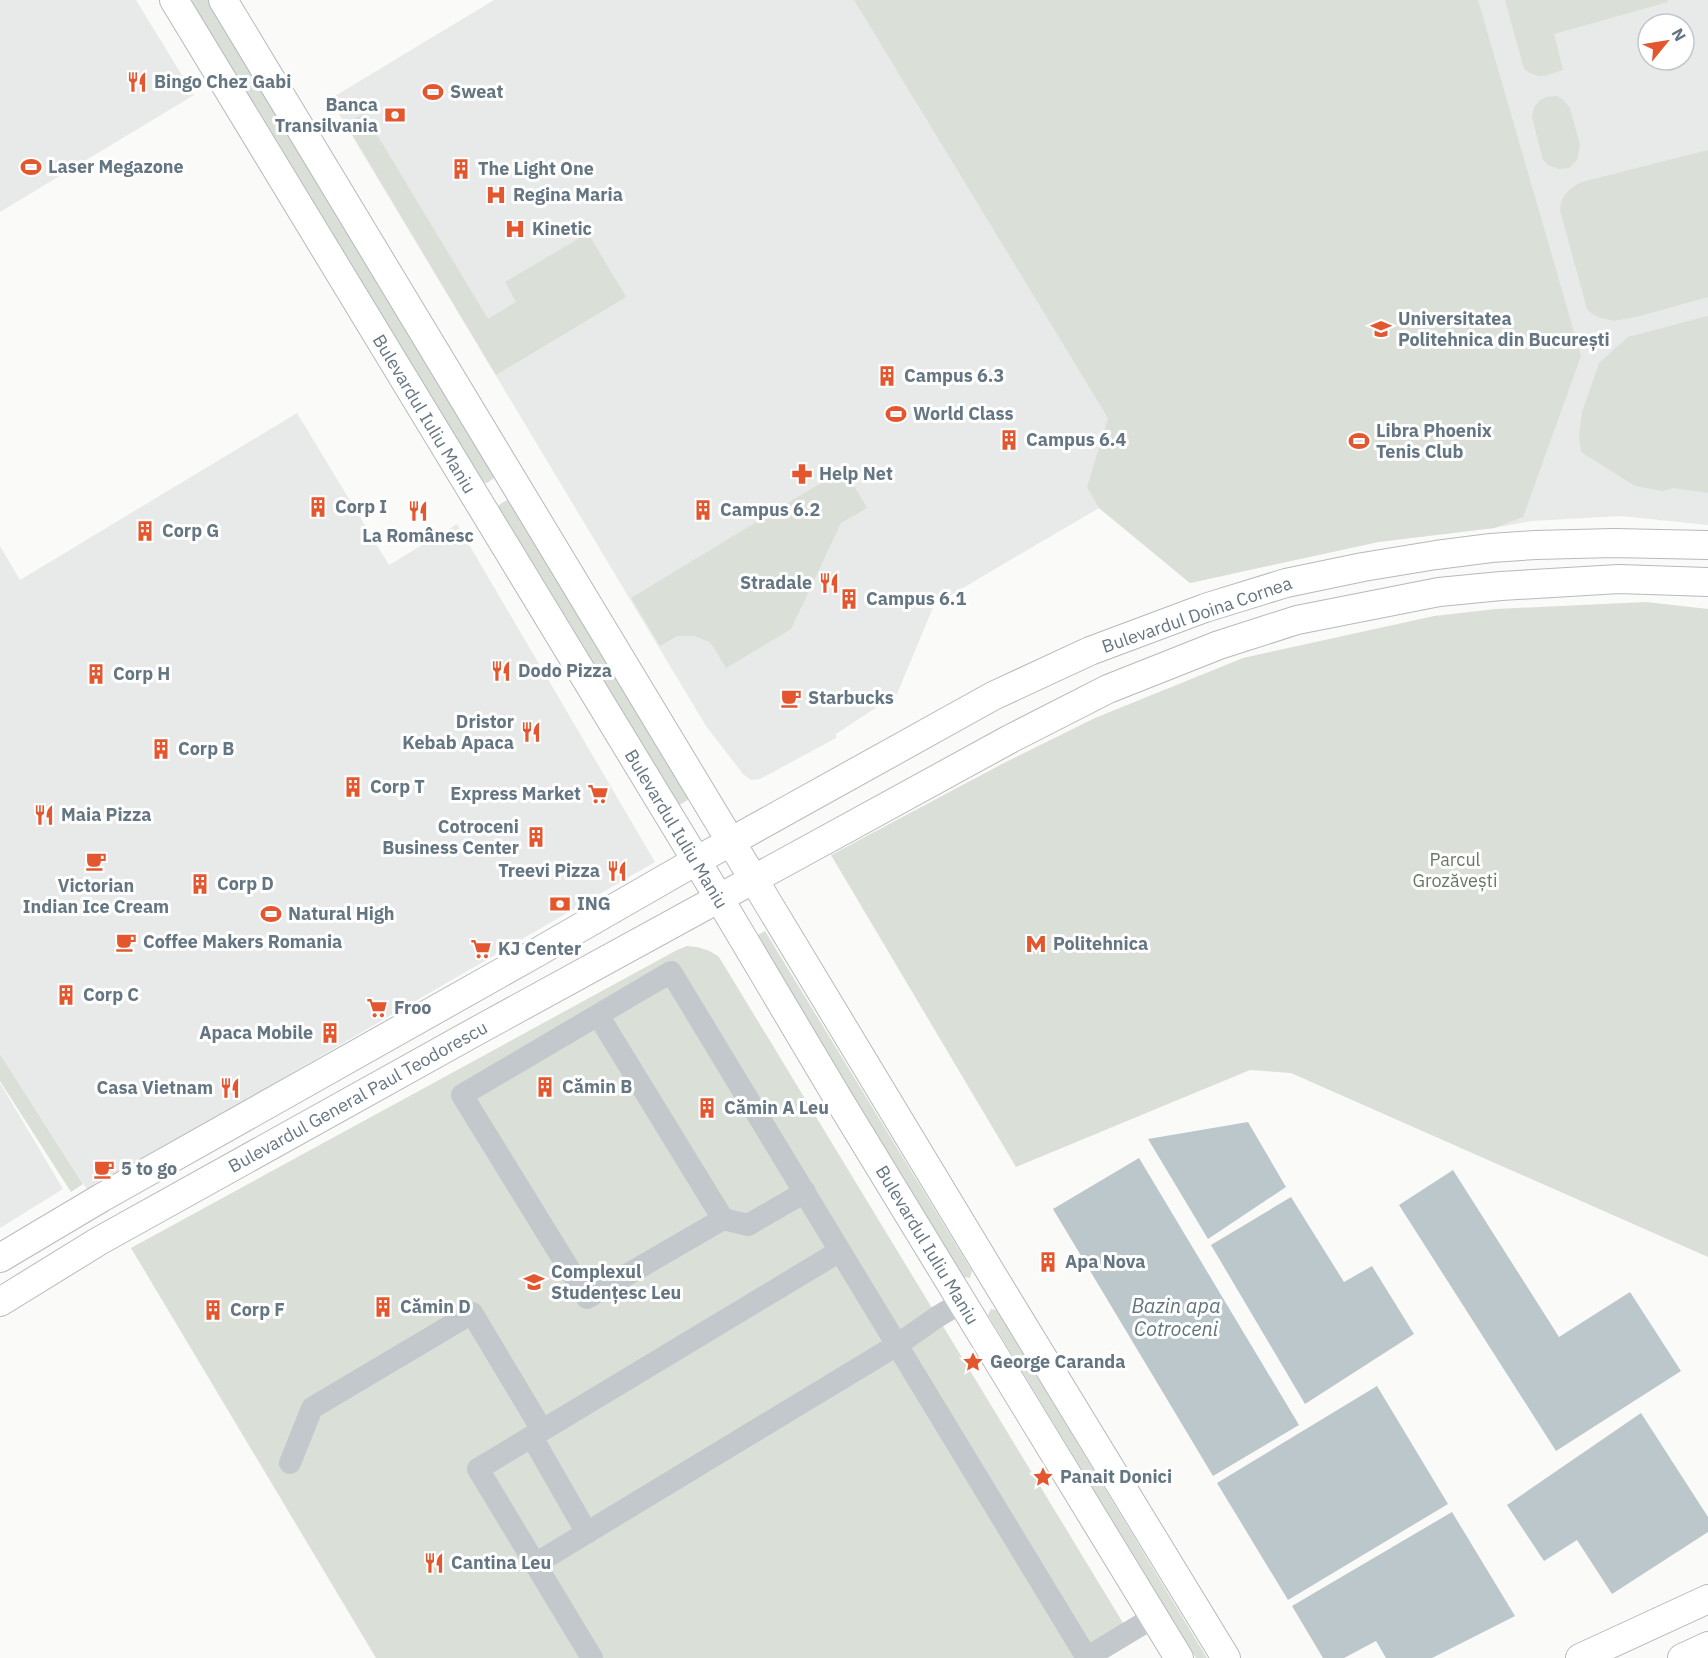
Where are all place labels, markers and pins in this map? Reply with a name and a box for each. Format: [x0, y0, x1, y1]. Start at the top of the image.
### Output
restaurant icon: Bingo Chez Gabi [125, 70, 149, 94]
place label: Bingo Chez Gabi [154, 70, 291, 93]
sports icon: Sweat [421, 80, 445, 104]
place label: Sweat [450, 80, 503, 103]
place label: Banca Transilvania [275, 93, 378, 137]
bank icon: Banca Transilvania [383, 103, 407, 127]
sports icon: Laser Megazone [19, 155, 43, 179]
place label: Laser Megazone [48, 155, 184, 178]
building icon: The Light One [449, 157, 473, 181]
place label: The Light One [478, 157, 594, 180]
hospital icon: Regina Maria [484, 183, 508, 207]
place label: Regina Maria [513, 183, 623, 206]
hospital icon: Kinetic [503, 217, 527, 241]
place label: Kinetic [532, 217, 592, 240]
place label: Universitatea Politehnica din București [1398, 307, 1610, 351]
school or university icon: Universitatea Politehnica din București [1369, 317, 1393, 341]
building icon: Campus 6.3 [875, 364, 899, 388]
place label: Campus 6.3 [904, 364, 1004, 387]
sports icon: World Class [884, 402, 908, 426]
place label: World Class [913, 402, 1014, 425]
place label: Libra Phoenix Tenis Club [1376, 419, 1492, 463]
building icon: Campus 6.4 [997, 428, 1021, 452]
place label: Campus 6.4 [1026, 428, 1126, 451]
sports icon: Libra Phoenix Tenis Club [1347, 429, 1371, 453]
pharmacy icon: Help Net [790, 462, 814, 486]
place label: Help Net [819, 462, 893, 485]
building icon: Corp I [306, 495, 330, 519]
place label: Corp I [335, 495, 387, 518]
building icon: Campus 6.2 [691, 498, 715, 522]
place label: Campus 6.2 [720, 498, 820, 521]
restaurant icon: La Românesc [406, 499, 430, 523]
building icon: Corp G [133, 519, 157, 543]
place label: Corp G [162, 519, 219, 542]
place label: La Românesc [362, 524, 474, 547]
place label: Stradale [740, 571, 812, 594]
restaurant icon: Stradale [817, 571, 841, 595]
building icon: Campus 6.1 [837, 587, 861, 611]
place label: Campus 6.1 [866, 587, 966, 610]
restaurant icon: Dodo Pizza [489, 659, 513, 683]
place label: Dodo Pizza [518, 659, 612, 682]
building icon: Corp H [84, 662, 108, 686]
place label: Corp H [113, 662, 170, 685]
cafe icon: Starbucks [779, 686, 803, 710]
place label: Starbucks [808, 686, 894, 709]
place label: Dristor Kebab Apaca [402, 710, 514, 754]
restaurant icon: Dristor Kebab Apaca [519, 720, 543, 744]
building icon: Corp B [149, 737, 173, 761]
place label: Corp B [178, 737, 234, 760]
building icon: Corp T [341, 775, 365, 799]
place label: Corp T [370, 775, 425, 798]
place label: Express Market [450, 782, 581, 805]
supermarket icon: Express Market [586, 782, 610, 806]
restaurant icon: Maia Pizza [32, 803, 56, 827]
place label: Maia Pizza [61, 803, 151, 826]
place label: Cotroceni Business Center [382, 815, 519, 859]
building icon: Cotroceni Business Center [524, 825, 548, 849]
cafe icon: Victorian Indian Ice Cream [84, 849, 108, 873]
place label: Treevi Pizza [498, 859, 600, 882]
restaurant icon: Treevi Pizza [605, 859, 629, 883]
building icon: Corp D [188, 872, 212, 896]
place label: Corp D [217, 872, 274, 895]
place label: Victorian Indian Ice Cream [23, 874, 169, 918]
bank icon: ING [548, 892, 572, 916]
place label: ING [577, 892, 611, 915]
sports icon: Natural High [259, 902, 283, 926]
place label: Natural High [288, 902, 395, 925]
cafe icon: Coffee Makers Romania [114, 930, 138, 954]
place label: Coffee Makers Romania [143, 930, 342, 953]
metro station icon: Politehnica [1024, 932, 1048, 956]
place label: Politehnica [1053, 932, 1148, 955]
supermarket icon: KJ Center [469, 937, 493, 961]
place label: KJ Center [498, 937, 581, 960]
building icon: Corp C [54, 983, 78, 1007]
place label: Corp C [83, 983, 139, 1006]
supermarket icon: Froo [365, 996, 389, 1020]
place label: Froo [394, 996, 431, 1019]
place label: Apaca Mobile [199, 1021, 313, 1044]
building icon: Apaca Mobile [318, 1021, 342, 1045]
building icon: Cămin B [533, 1075, 557, 1099]
place label: Cămin B [562, 1075, 632, 1098]
place label: Casa Vietnam [97, 1076, 213, 1099]
restaurant icon: Casa Vietnam [218, 1076, 242, 1100]
building icon: Cămin A Leu [695, 1096, 719, 1120]
place label: Cămin A Leu [724, 1096, 829, 1119]
cafe icon: 5 to go [92, 1157, 116, 1181]
place label: 5 to go [121, 1157, 177, 1180]
building icon: Apa Nova [1036, 1250, 1060, 1274]
place label: Apa Nova [1065, 1250, 1146, 1273]
place label: Complexul Studențesc Leu [551, 1260, 681, 1304]
school or university icon: Complexul Studențesc Leu [522, 1270, 546, 1294]
building icon: Cămin D [371, 1295, 395, 1319]
place label: Cămin D [400, 1295, 471, 1318]
building icon: Corp F [201, 1298, 225, 1322]
place label: Corp F [230, 1298, 285, 1321]
place icon: George Caranda [961, 1350, 985, 1374]
place label: George Caranda [990, 1350, 1126, 1373]
place icon: Panait Donici [1031, 1465, 1055, 1489]
place label: Panait Donici [1060, 1465, 1172, 1488]
restaurant icon: Cantina Leu [422, 1551, 446, 1575]
place label: Cantina Leu [451, 1551, 551, 1574]

